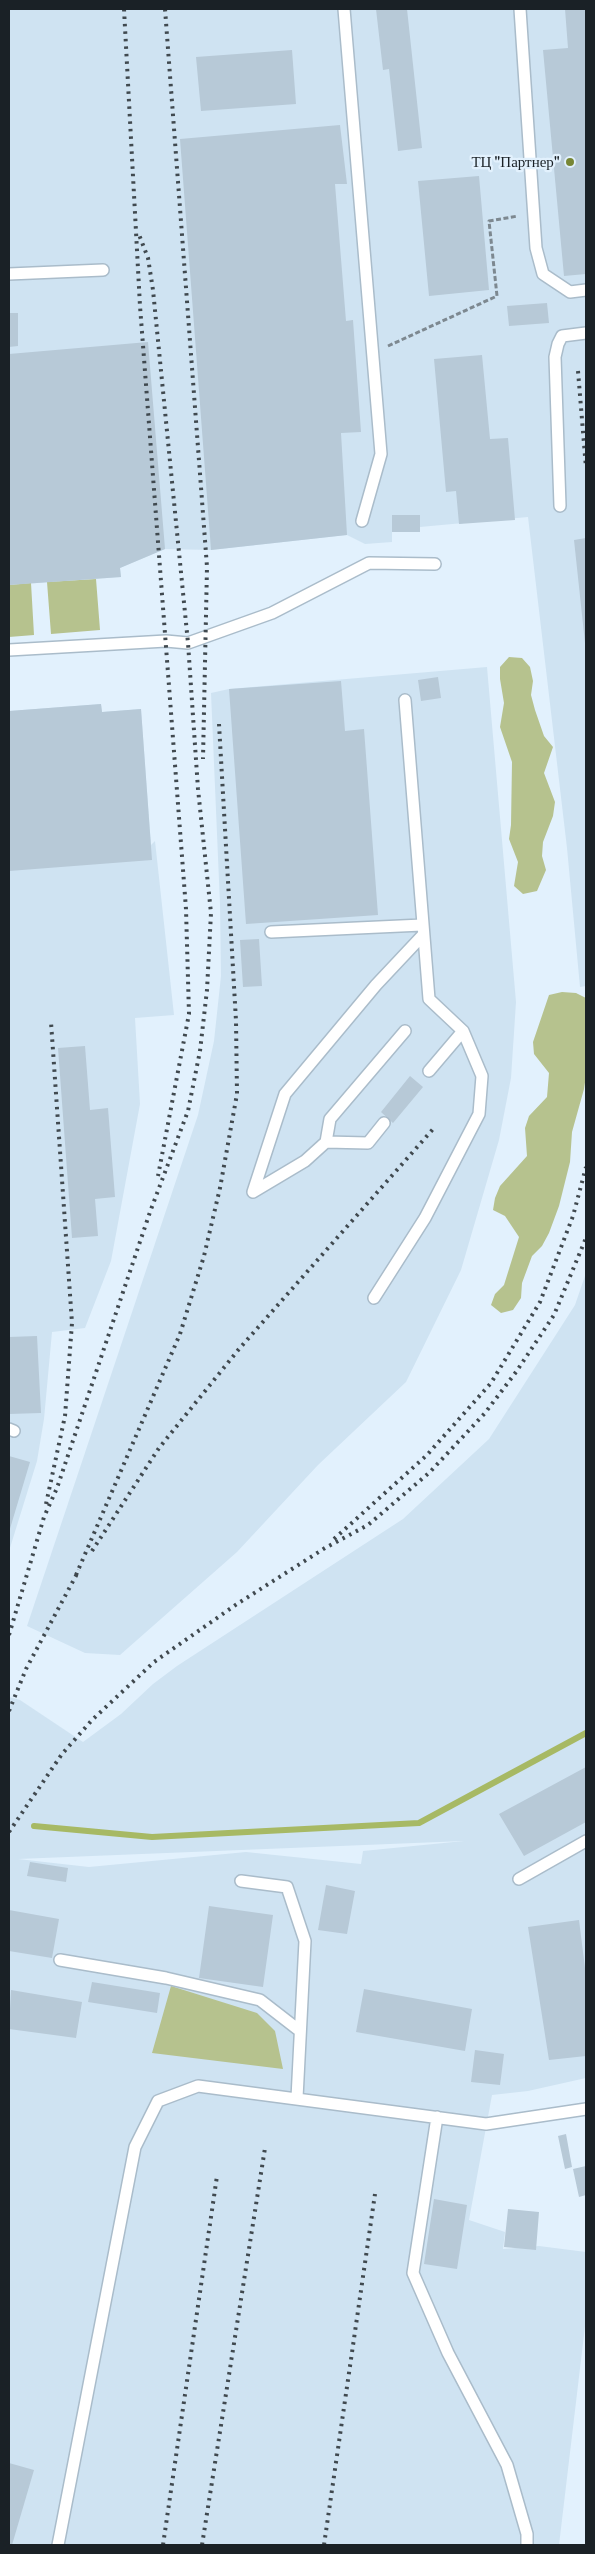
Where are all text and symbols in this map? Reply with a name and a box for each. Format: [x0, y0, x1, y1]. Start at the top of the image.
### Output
place label: ТЦ "Партнер" [471, 153, 560, 171]
marker: ТЦ "Партнер" [564, 156, 576, 168]

